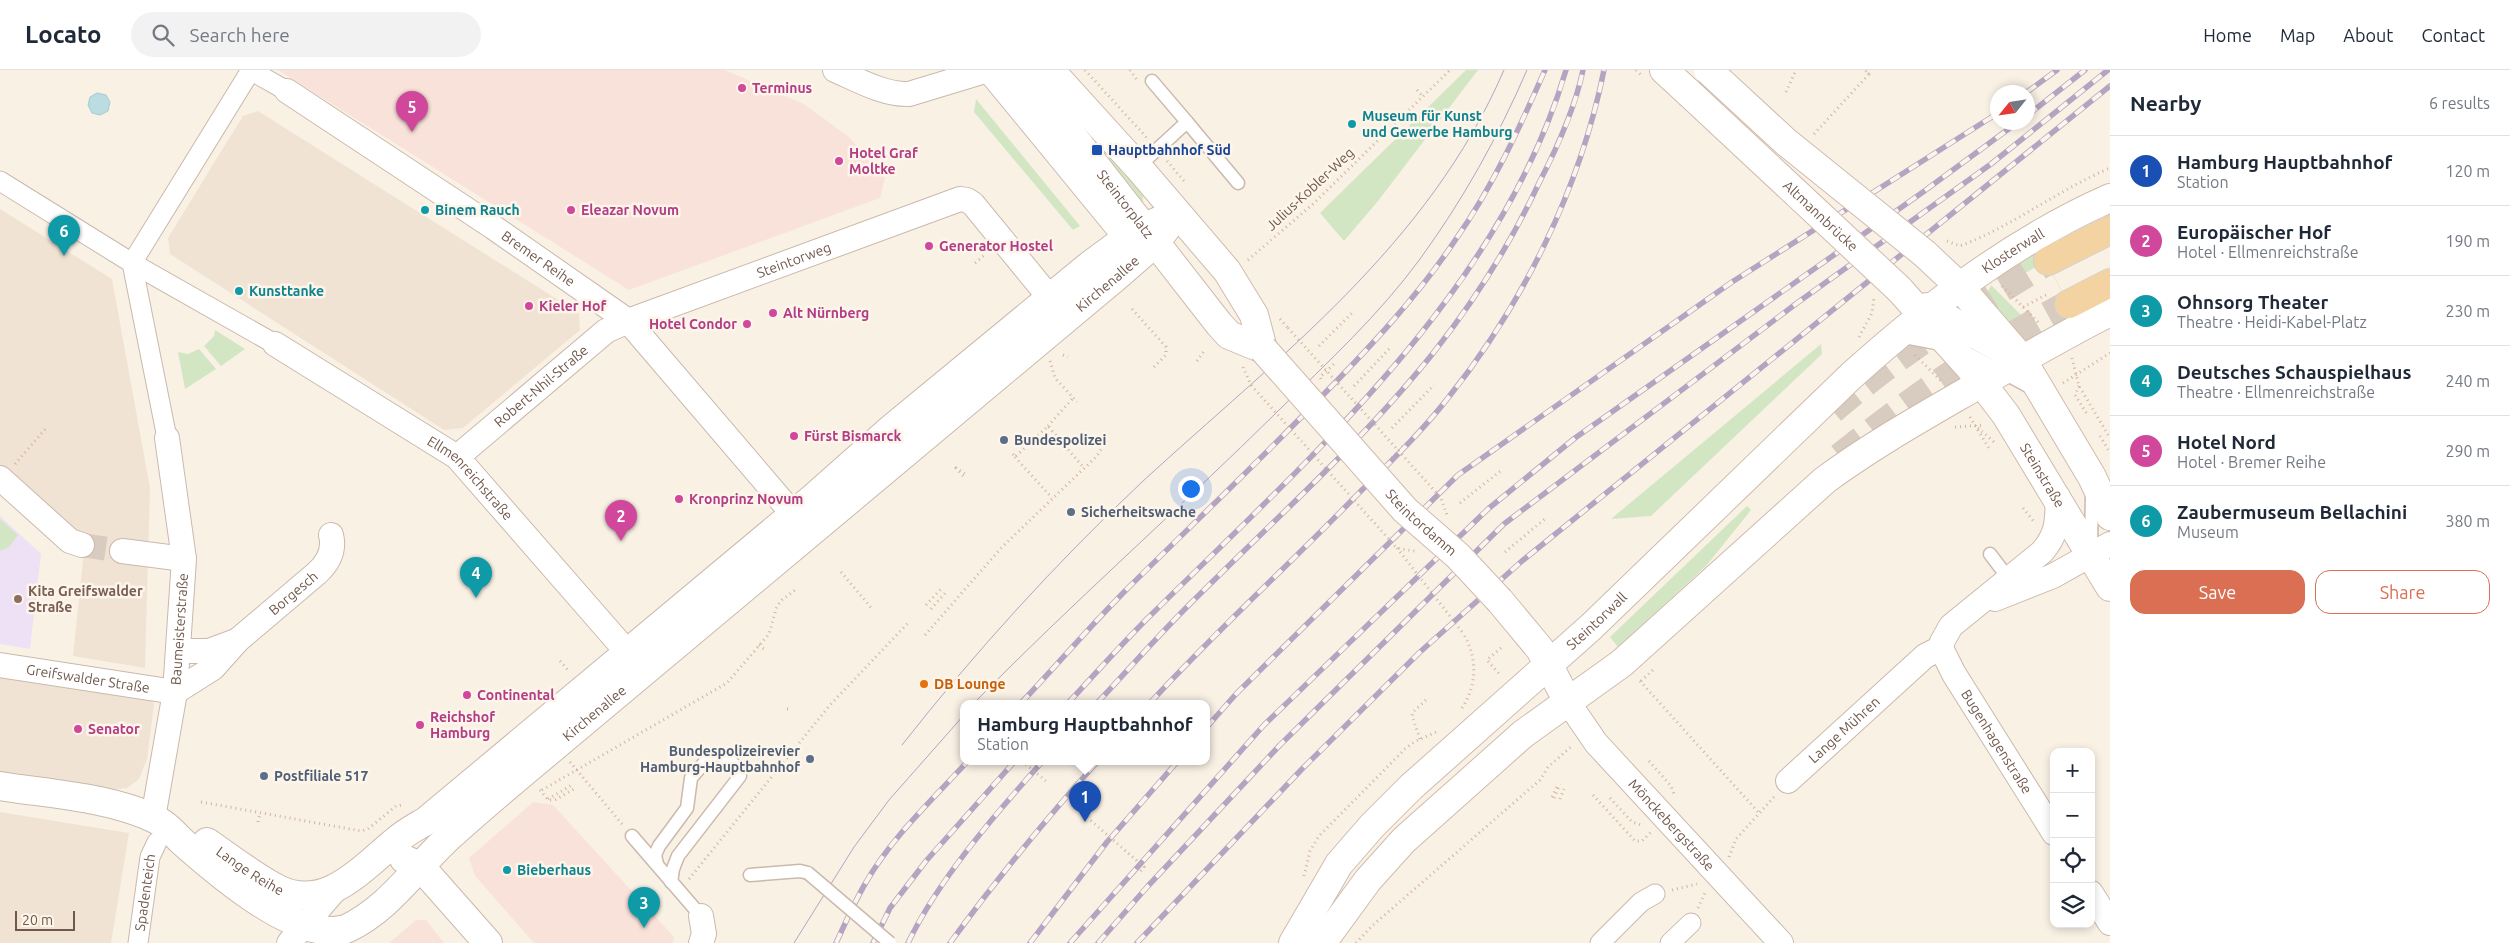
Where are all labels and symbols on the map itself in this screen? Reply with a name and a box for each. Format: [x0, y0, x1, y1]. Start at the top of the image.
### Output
place label: Terminus [752, 80, 813, 96]
marker: Terminus [736, 82, 748, 94]
north arrow [1990, 85, 2035, 130]
pin: 5 [396, 91, 428, 132]
place label: Museum für Kunst und Gewerbe Hamburg [1362, 108, 1513, 140]
marker: Museum für Kunst und Gewerbe Hamburg [1346, 118, 1358, 130]
place label: Hauptbahnhof Süd [1108, 142, 1231, 158]
marker: Hauptbahnhof Süd [1090, 143, 1104, 157]
street label: Julius-Kobler-Weg [1263, 144, 1357, 234]
place label: Hotel Graf Moltke [849, 145, 918, 177]
marker: Hotel Graf Moltke [833, 155, 845, 167]
street label: Steintorplatz [1094, 167, 1157, 241]
street label: Altmannbrücke [1780, 177, 1861, 254]
place label: Binem Rauch [435, 202, 520, 218]
place label: Eleazar Novum [581, 202, 679, 218]
marker: Binem Rauch [419, 204, 431, 216]
marker: Eleazar Novum [565, 204, 577, 216]
pin: 6 [48, 215, 80, 256]
street label: Klosterwall [1979, 225, 2047, 277]
street label: Bremer Reihe [498, 227, 578, 290]
place label: Generator Hostel [939, 238, 1053, 254]
street label: Steintorweg [755, 239, 833, 281]
marker: Generator Hostel [923, 240, 935, 252]
street label: Kirchenallee [1073, 252, 1142, 315]
place label: Kunsttanke [249, 283, 324, 299]
marker: Kunsttanke [233, 285, 245, 297]
place label: Kieler Hof [539, 298, 606, 314]
marker: Kieler Hof [523, 300, 535, 312]
place label: Alt Nürnberg [783, 305, 869, 321]
marker: Alt Nürnberg [767, 307, 779, 319]
place label: Hotel Condor [649, 316, 737, 332]
marker: Hotel Condor [741, 318, 753, 330]
street label: Robert-Nhil-Straße [491, 342, 591, 430]
place label: Fürst Bismarck [804, 428, 901, 444]
marker: Fürst Bismarck [788, 430, 800, 442]
place label: Bundespolizei [1014, 432, 1106, 448]
street label: Ellmenreichstraße [424, 433, 516, 523]
marker: Bundespolizei [998, 434, 1010, 446]
street label: Steinstraße [2017, 440, 2068, 510]
your location [1178, 476, 1204, 502]
street label: Steintordamm [1382, 486, 1460, 559]
place label: Kronprinz Novum [689, 491, 803, 507]
marker: Kronprinz Novum [673, 493, 685, 505]
pin: 2 [605, 500, 637, 541]
place label: Sicherheitswache [1081, 504, 1196, 520]
marker: Sicherheitswache [1065, 506, 1077, 518]
pin: 4 [460, 557, 492, 598]
street label: Borgesch [266, 568, 321, 618]
street label: Baumeisterstraße [167, 573, 191, 686]
place label: Kita Greifswalder Straße [28, 583, 143, 615]
street label: Steintorwall [1563, 589, 1630, 653]
marker: Kita Greifswalder Straße [12, 593, 24, 605]
street label: Greifswalder Straße [25, 661, 151, 696]
place label: DB Lounge [934, 676, 1006, 692]
marker: DB Lounge [918, 678, 930, 690]
street label: Kirchenallee [559, 682, 629, 744]
place label: Continental [477, 687, 554, 703]
street label: Bugenhagenstraße [1958, 687, 2035, 797]
marker: Continental [461, 689, 473, 701]
street label: Lange Mühren [1805, 693, 1883, 766]
place label: Reichshof Hamburg [430, 709, 495, 741]
marker: Reichshof Hamburg [414, 719, 426, 731]
place label: Senator [88, 721, 140, 737]
marker: Senator [72, 723, 84, 735]
place label: Bundespolizeirevier Hamburg-Hauptbahnhof [640, 743, 800, 775]
marker: Bundespolizeirevier Hamburg-Hauptbahnhof [804, 753, 816, 765]
place label: Postfiliale 517 [274, 768, 369, 784]
marker: Postfiliale 517 [258, 770, 270, 782]
street label: Mönckebergstraße [1625, 776, 1718, 874]
pin: 1 [1069, 781, 1101, 822]
street label: Lange Reihe [213, 843, 286, 899]
street label: Spadenteich [132, 853, 158, 932]
place label: Bieberhaus [517, 862, 591, 878]
marker: Bieberhaus [501, 864, 513, 876]
pin: 3 [628, 887, 660, 928]
scale bar [15, 908, 75, 931]

